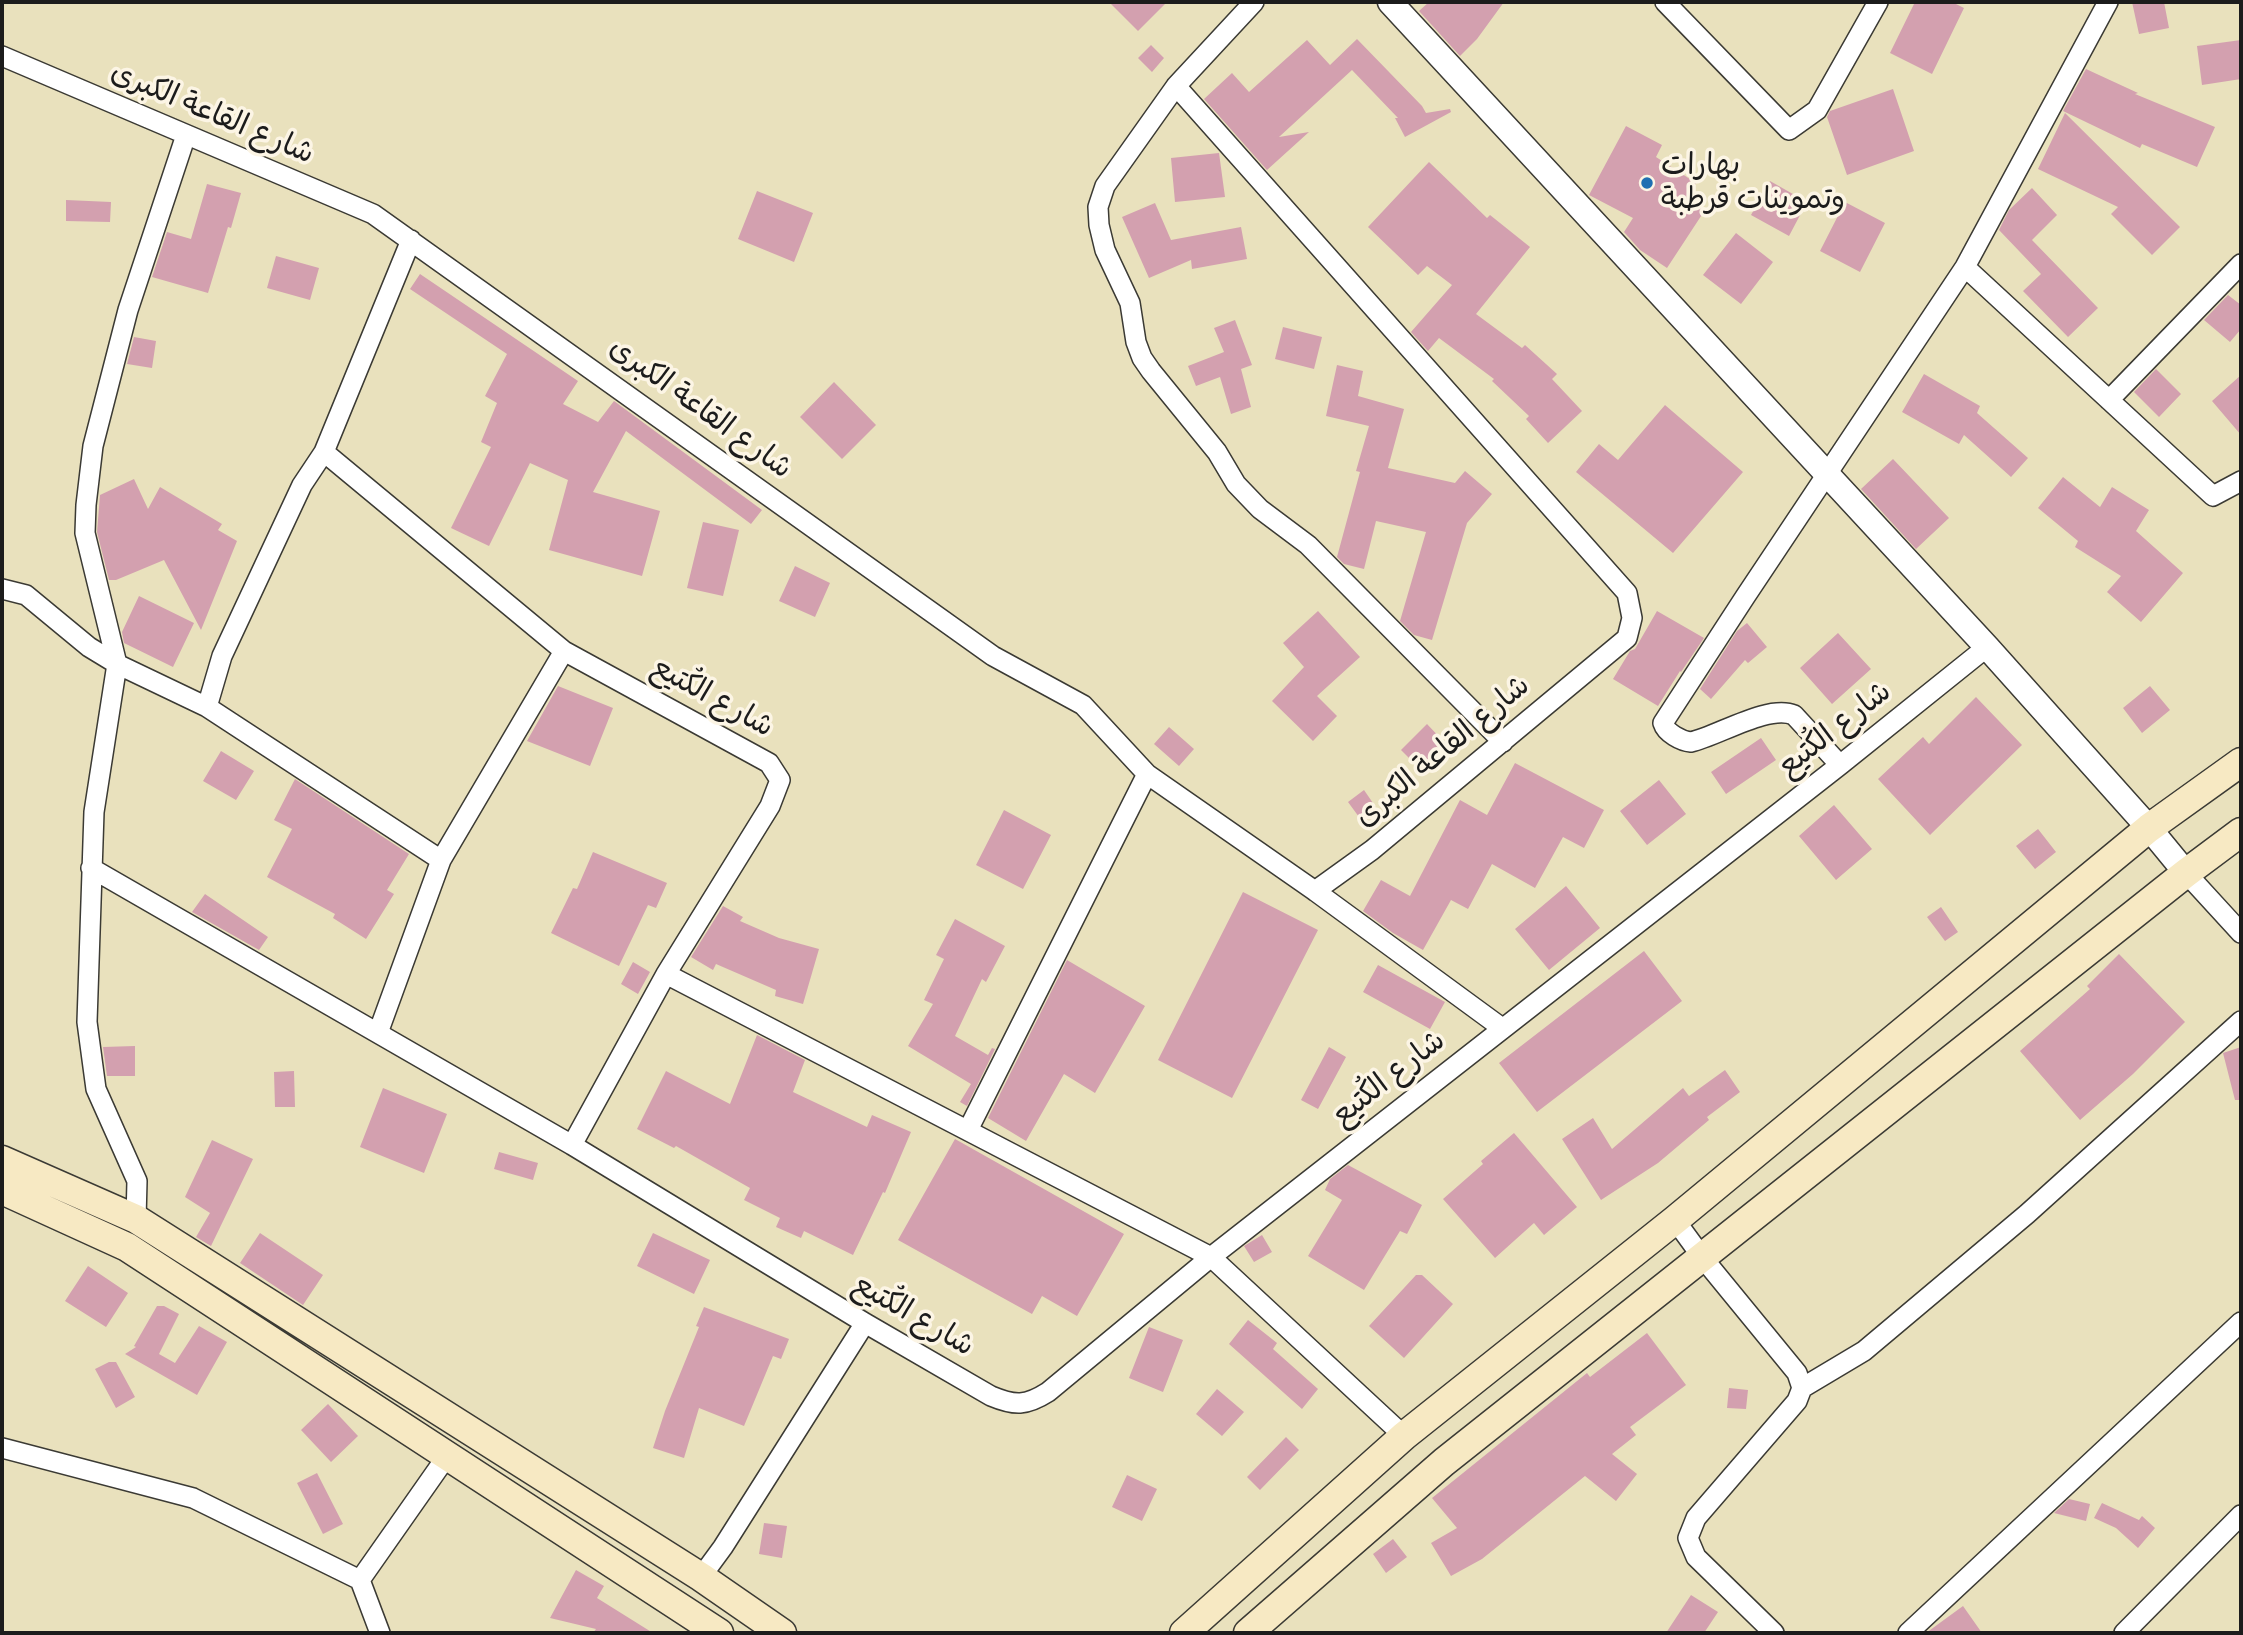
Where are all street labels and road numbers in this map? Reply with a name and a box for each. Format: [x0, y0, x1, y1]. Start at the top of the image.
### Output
street label: شارع القاعة الكبرى [105, 55, 319, 173]
street label: شارع القاعة الكبرى [601, 331, 799, 487]
street label: شارع الكُتيع [645, 650, 779, 746]
street label: شارع القاعة الكبرى [1348, 668, 1538, 836]
street label: شارع الكُتيع [1771, 674, 1899, 786]
street label: شارع الكُتيع [1325, 1023, 1453, 1135]
street label: شارع الكُتيع [846, 1267, 980, 1365]

